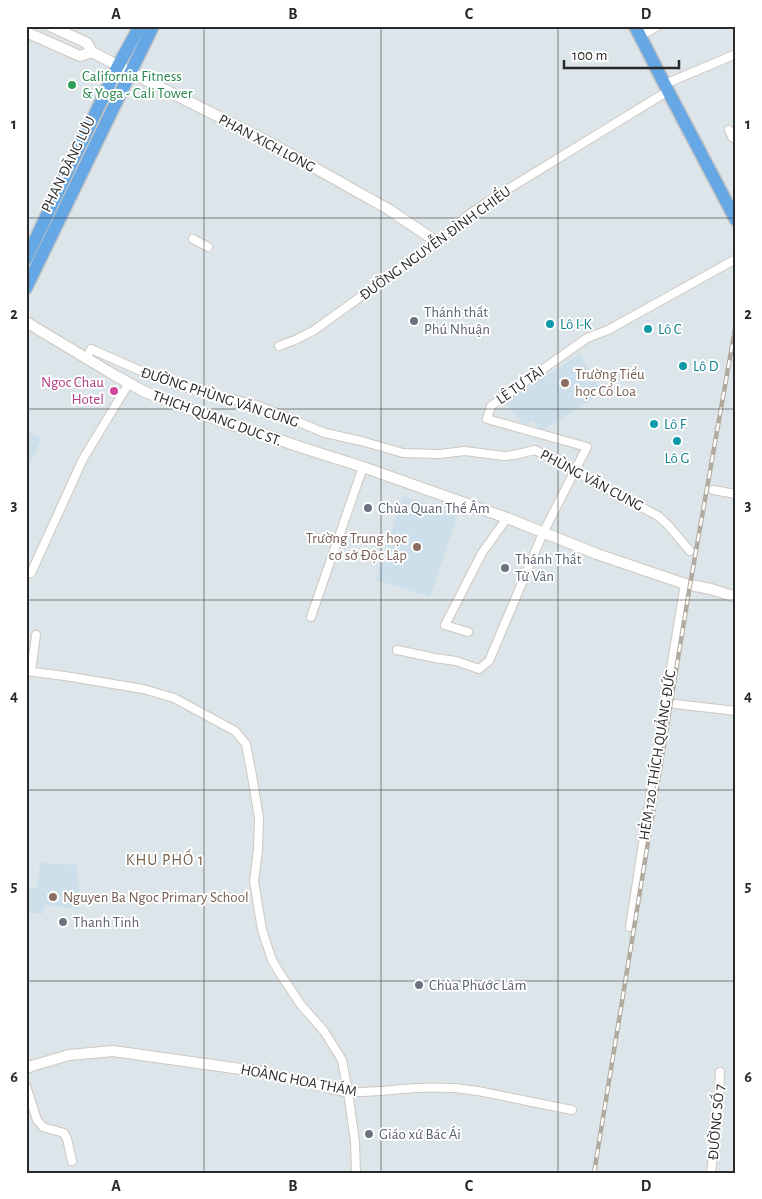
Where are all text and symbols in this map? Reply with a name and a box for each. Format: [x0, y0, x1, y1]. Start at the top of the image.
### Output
text: A [111, 6, 121, 22]
text: B [288, 6, 298, 22]
text: C [465, 6, 474, 22]
text: D [641, 6, 652, 22]
scale bar [564, 38, 680, 70]
text: 100 m [572, 48, 607, 63]
place label: California Fitness & Yoga - Cali Tower [82, 69, 193, 101]
marker: California Fitness & Yoga - Cali Tower [66, 79, 78, 91]
street label: PHAN XICH LONG [216, 112, 317, 175]
street label: PHAN ĐĂNG LƯU [38, 113, 98, 215]
text: 1 [11, 116, 17, 132]
text: 1 [745, 116, 751, 132]
street label: ĐƯỜNG NGUYỄN ĐÌNH CHIỂU [355, 181, 514, 303]
place label: Thánh thất Phú Nhuận [424, 305, 490, 337]
text: 2 [10, 306, 18, 322]
text: 2 [744, 306, 752, 322]
marker: Thánh thất Phú Nhuận [408, 315, 420, 327]
place label: Lô I-K [560, 317, 593, 332]
marker: Lô I-K [544, 318, 556, 330]
place label: Lô C [658, 322, 682, 337]
marker: Lô C [642, 323, 654, 335]
place label: Lô D [693, 359, 719, 374]
marker: Lô D [677, 360, 689, 372]
street label: LÊ TỰ TÀI [493, 362, 547, 407]
street label: ĐƯỜNG PHÙNG VĂN CUNG [139, 363, 301, 430]
place label: Trường Tiểu học Cổ Loa [575, 366, 645, 399]
place label: Ngoc Chau Hotel [41, 375, 104, 407]
marker: Trường Tiểu học Cổ Loa [559, 377, 571, 389]
marker: Ngoc Chau Hotel [108, 385, 120, 397]
street label: THICH QUANG DUC ST. [150, 388, 284, 449]
place label: Lô F [664, 417, 687, 432]
marker: Lô F [648, 418, 660, 430]
marker: Lô G [671, 435, 683, 447]
street label: PHÙNG VĂN CUNG [538, 445, 647, 514]
place label: Lô G [665, 451, 689, 466]
text: 3 [11, 497, 18, 513]
text: 3 [745, 497, 752, 513]
place label: Chùa Quan Thế Âm [378, 500, 490, 516]
marker: Chùa Quan Thế Âm [362, 502, 374, 514]
place label: Trường Trung học cơ sở Độc Lập [306, 531, 407, 563]
marker: Trường Trung học cơ sở Độc Lập [411, 541, 423, 553]
place label: Thánh Thất Từ Vân [515, 552, 582, 584]
marker: Thánh Thất Từ Vân [499, 562, 511, 574]
street label: HẺM 120 THÍCH QUẢNG ĐỨC [635, 668, 678, 841]
text: 4 [10, 688, 18, 704]
text: 4 [744, 688, 752, 704]
district label: KHU PHỐ 1 [126, 848, 204, 868]
text: 5 [11, 878, 18, 894]
text: 5 [745, 878, 752, 894]
place label: Nguyen Ba Ngoc Primary School [63, 890, 249, 905]
marker: Nguyen Ba Ngoc Primary School [47, 891, 59, 903]
place label: Thanh Tinh [73, 915, 139, 930]
marker: Thanh Tinh [57, 916, 69, 928]
place label: Chùa Phước Lâm [429, 978, 526, 993]
marker: Chùa Phước Lâm [413, 979, 425, 991]
street label: HOÀNG HOA THÁM [240, 1060, 359, 1099]
text: 6 [10, 1069, 18, 1085]
text: 6 [744, 1069, 752, 1085]
street label: ĐƯỜNG SỐ 7 [703, 1083, 727, 1161]
place label: Giáo xứ Bác Ái [379, 1125, 461, 1142]
marker: Giáo xứ Bác Ái [363, 1128, 375, 1140]
text: A [111, 1178, 121, 1194]
text: B [288, 1178, 298, 1194]
text: C [465, 1178, 474, 1194]
text: D [641, 1178, 652, 1194]

